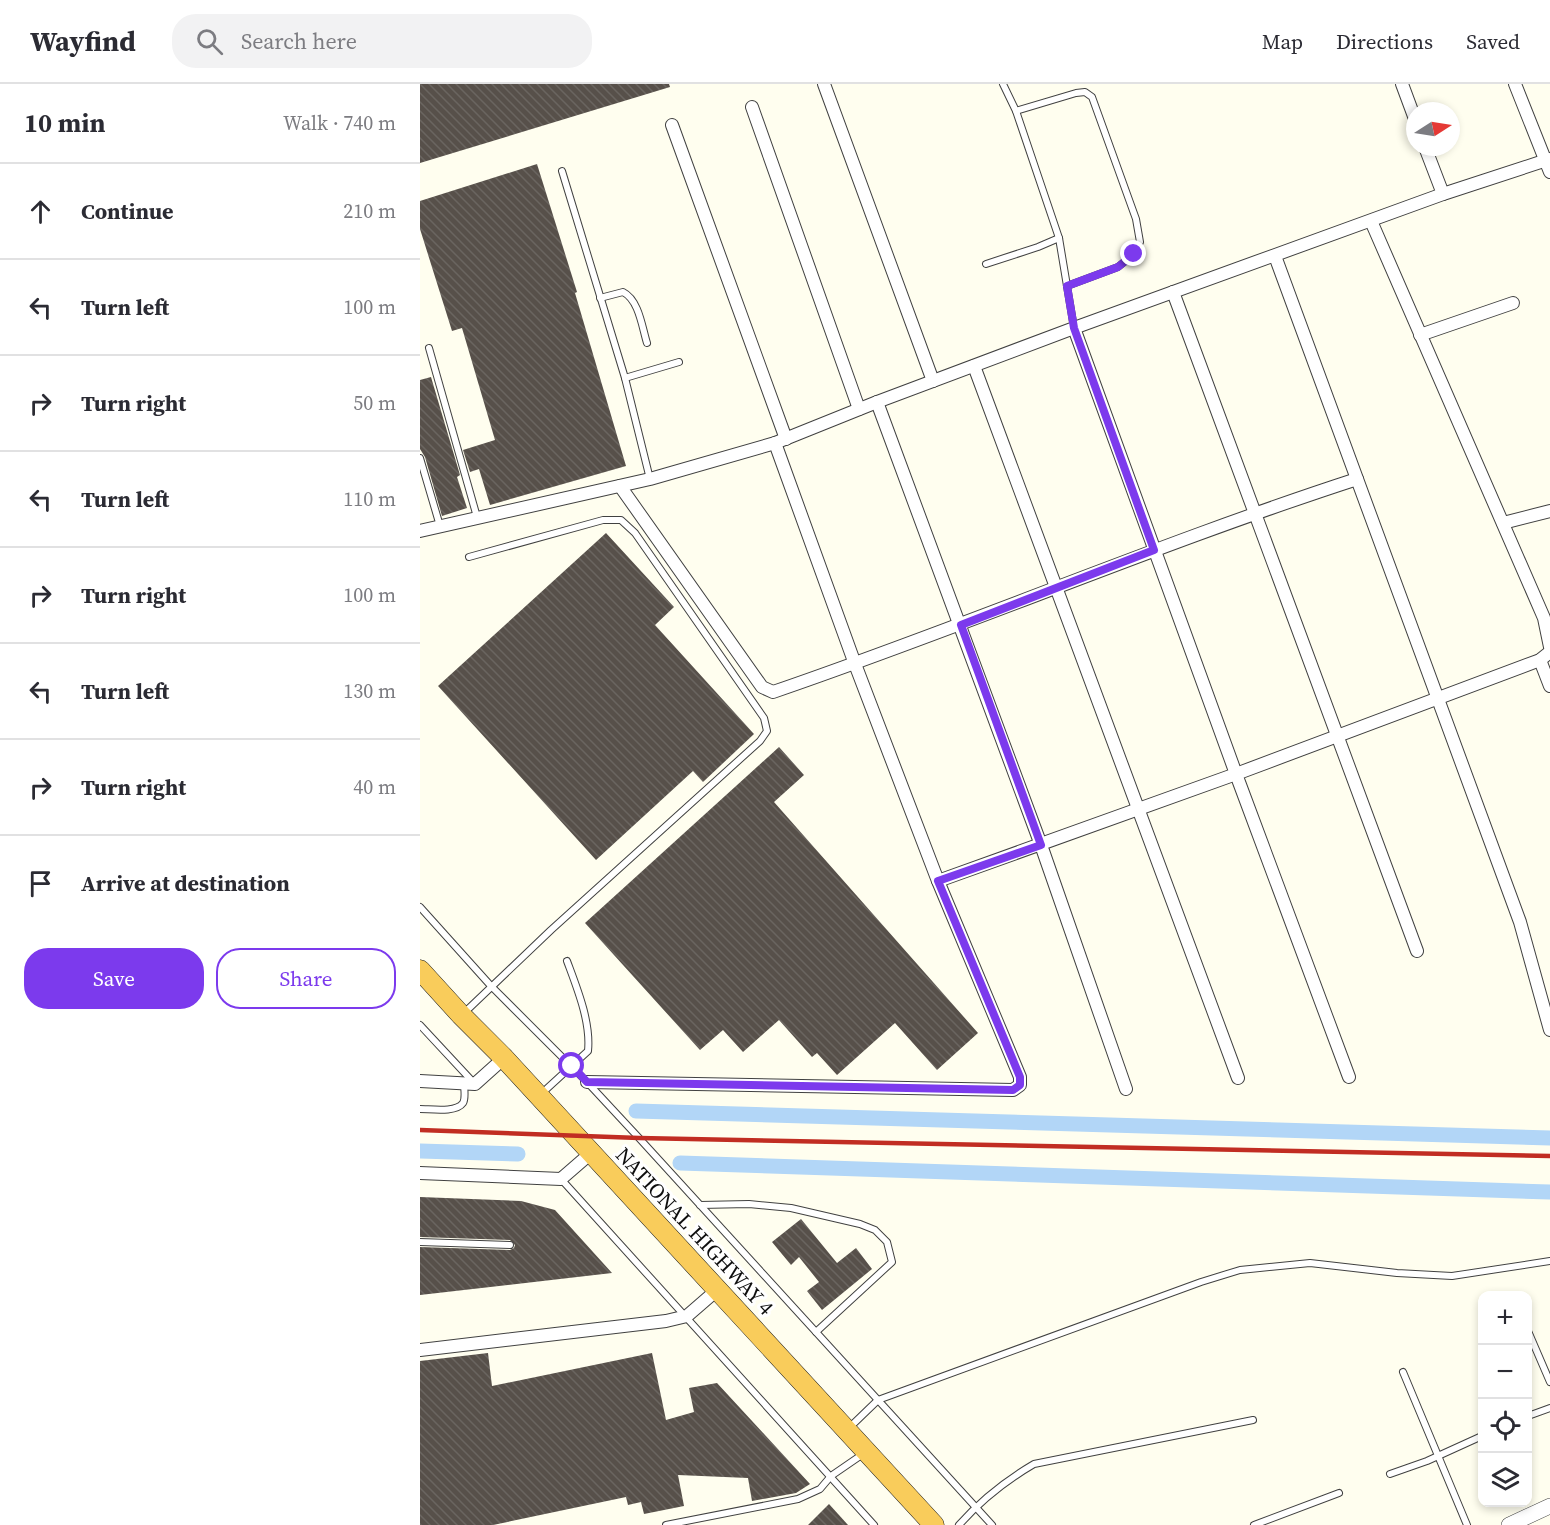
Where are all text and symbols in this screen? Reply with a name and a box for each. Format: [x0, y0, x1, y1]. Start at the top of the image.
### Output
search box [172, 14, 592, 68]
text: Wayfind [30, 22, 136, 60]
icon: search [193, 25, 226, 58]
text: Search here [241, 26, 357, 56]
text: Map [1262, 27, 1303, 56]
text: Directions [1336, 27, 1433, 56]
text: Saved [1466, 27, 1520, 56]
north arrow [1406, 102, 1460, 156]
text: 10 min [24, 105, 106, 141]
text: Walk · 740 m [283, 109, 396, 137]
icon: ahead [24, 195, 57, 228]
text: Continue [81, 196, 174, 226]
text: 210 m [343, 197, 396, 225]
route end [1120, 240, 1146, 266]
icon: left [24, 291, 57, 324]
text: Turn left [81, 292, 169, 322]
text: 100 m [343, 293, 396, 321]
icon: right [24, 387, 57, 420]
text: Turn right [81, 388, 186, 418]
text: 50 m [353, 389, 396, 417]
icon: left [24, 483, 57, 516]
text: Turn left [81, 484, 169, 514]
text: 110 m [343, 485, 396, 513]
icon: right [24, 579, 57, 612]
text: Turn right [81, 580, 186, 610]
text: 100 m [343, 581, 396, 609]
icon: left [24, 675, 57, 708]
text: Turn left [81, 676, 169, 706]
text: 130 m [343, 677, 396, 705]
icon: right [24, 771, 57, 804]
text: Turn right [81, 772, 186, 802]
text: 40 m [353, 773, 396, 801]
icon: arrive [24, 867, 57, 900]
text: Arrive at destination [81, 868, 290, 898]
button: Save [24, 948, 204, 1009]
button: Share [216, 948, 396, 1009]
route start [558, 1052, 584, 1078]
street label: NATIONAL HIGHWAY 4 [609, 1141, 781, 1322]
map controls [1478, 1291, 1532, 1507]
button: + [1478, 1291, 1532, 1345]
button: − [1478, 1345, 1532, 1399]
button: locate [1478, 1399, 1532, 1453]
button: layers [1478, 1453, 1532, 1507]

